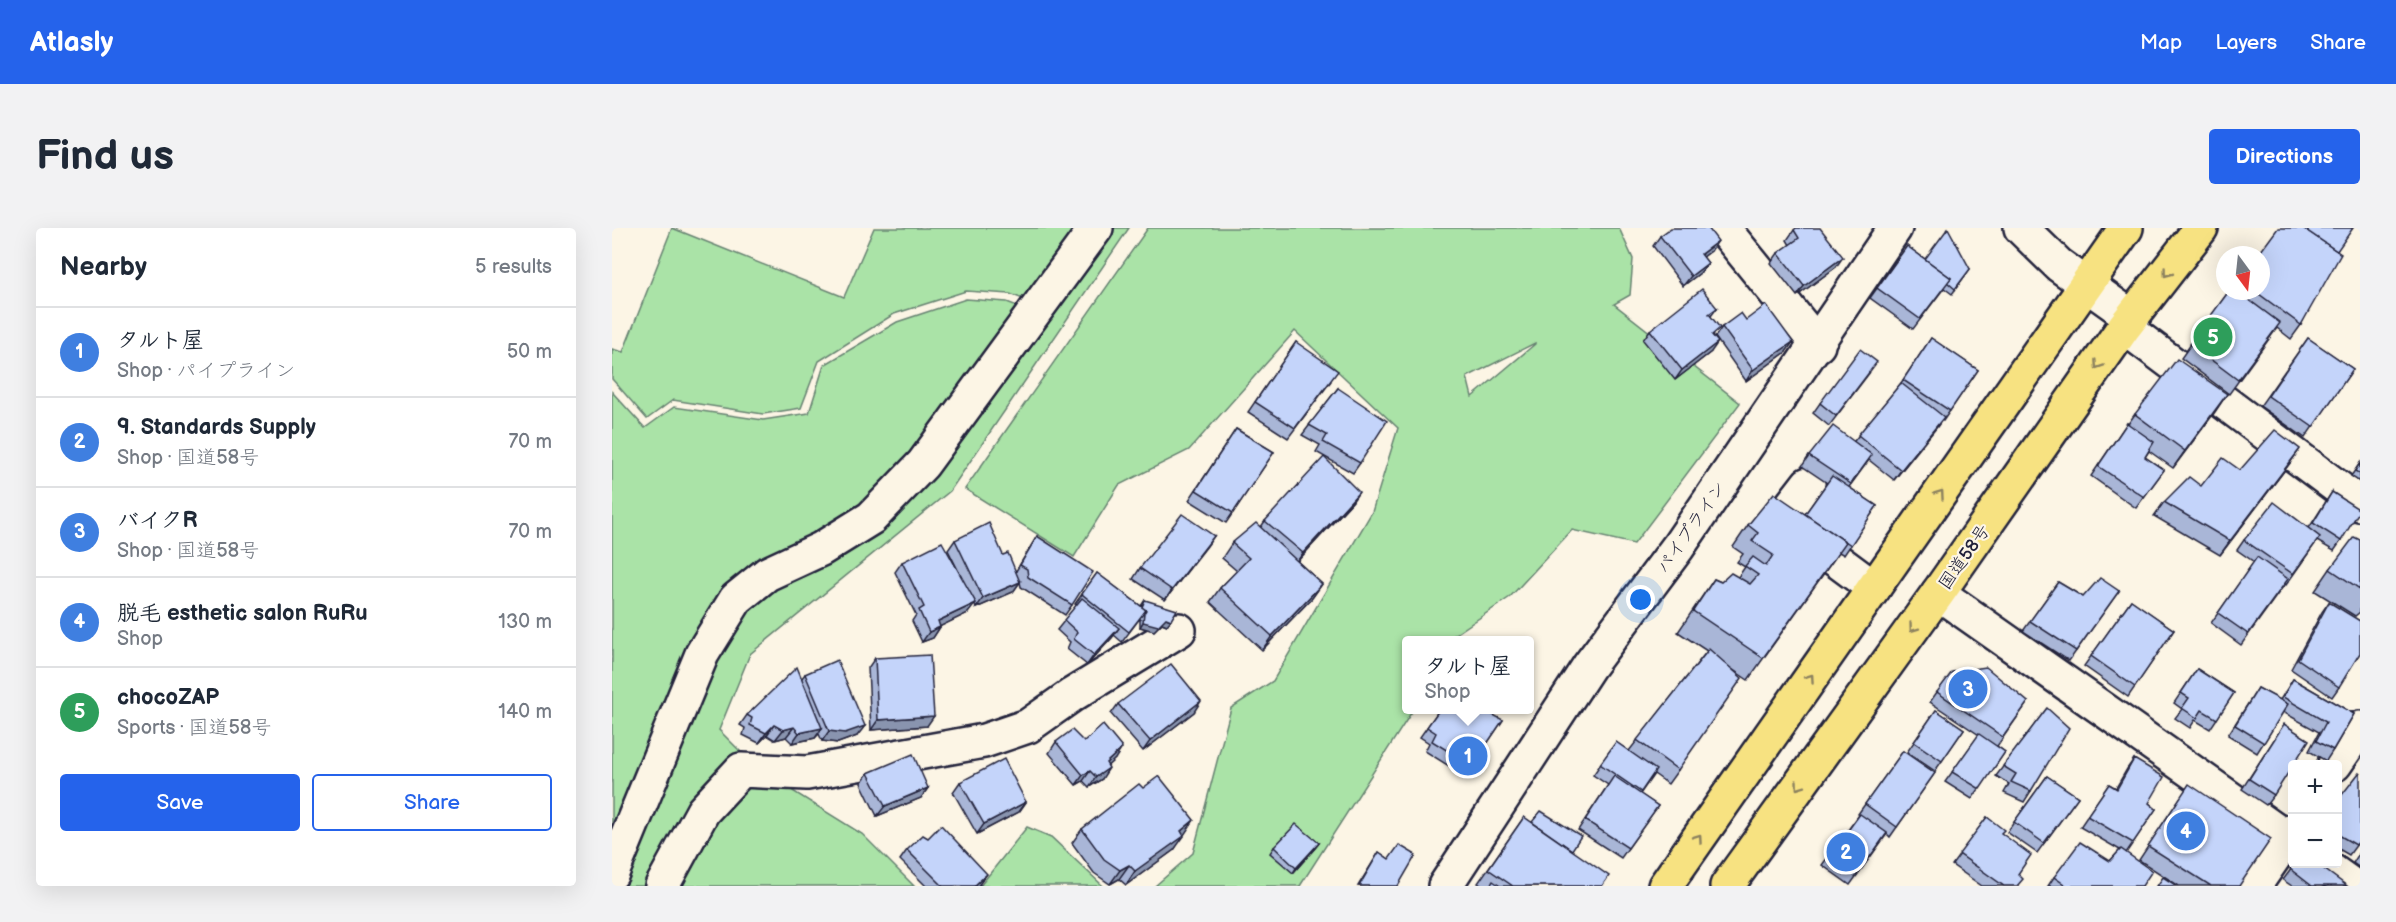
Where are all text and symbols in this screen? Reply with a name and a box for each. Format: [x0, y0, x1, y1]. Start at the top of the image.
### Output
text: Atlasly [30, 26, 113, 59]
text: Map [2140, 30, 2182, 55]
text: Layers [2215, 30, 2277, 55]
text: Share [2310, 30, 2366, 55]
button: Directions [2209, 129, 2360, 184]
text: Find us [36, 131, 174, 182]
north arrow [2216, 246, 2270, 300]
text: Nearby [60, 252, 147, 283]
text: 5 results [475, 255, 552, 279]
one-way arrow [2163, 267, 2174, 278]
pin: 5 [2194, 314, 2232, 360]
text: タルト屋 [117, 327, 204, 354]
text: 1 [75, 340, 84, 364]
text: 50 m [507, 340, 552, 364]
text: Shop · パイプライン [117, 359, 295, 383]
one-way arrow [2095, 359, 2106, 370]
text: 9. Standards Supply [117, 414, 316, 441]
text: 2 [74, 430, 85, 454]
text: 70 m [508, 430, 552, 454]
text: Shop · 国道58号 [117, 446, 259, 470]
street label: パイプライン [1652, 477, 1731, 577]
one-way arrow [1933, 489, 1944, 500]
text: バイクR [117, 507, 198, 534]
text: 3 [74, 520, 85, 544]
text: 70 m [508, 520, 552, 544]
street label: 国道58号 [1934, 521, 1994, 594]
text: Shop · 国道58号 [117, 539, 259, 563]
your location [1626, 585, 1655, 614]
text: 脱毛 esthetic salon RuRu [117, 600, 368, 627]
text: 4 [74, 610, 85, 634]
text: 130 m [498, 610, 552, 634]
one-way arrow [1909, 621, 1920, 632]
text: Shop [117, 627, 163, 651]
popup [1402, 636, 1534, 714]
text: タルト屋 [1424, 653, 1512, 680]
pin: 3 [1948, 666, 1988, 712]
one-way arrow [1803, 674, 1814, 685]
text: Shop [1424, 680, 1471, 704]
text: chocoZAP [117, 684, 219, 711]
text: 5 [74, 700, 85, 724]
text: 140 m [498, 700, 552, 724]
text: Sports · 国道58号 [117, 716, 272, 740]
pin: 1 [1448, 734, 1488, 778]
map controls [2288, 760, 2342, 868]
button: + [2288, 760, 2342, 814]
button: Save [60, 774, 300, 831]
button: Share [312, 774, 552, 831]
one-way arrow [1795, 779, 1806, 790]
pin: 4 [2166, 808, 2206, 854]
button: − [2288, 814, 2342, 868]
pin: 2 [1826, 830, 1866, 874]
one-way arrow [1691, 834, 1702, 845]

